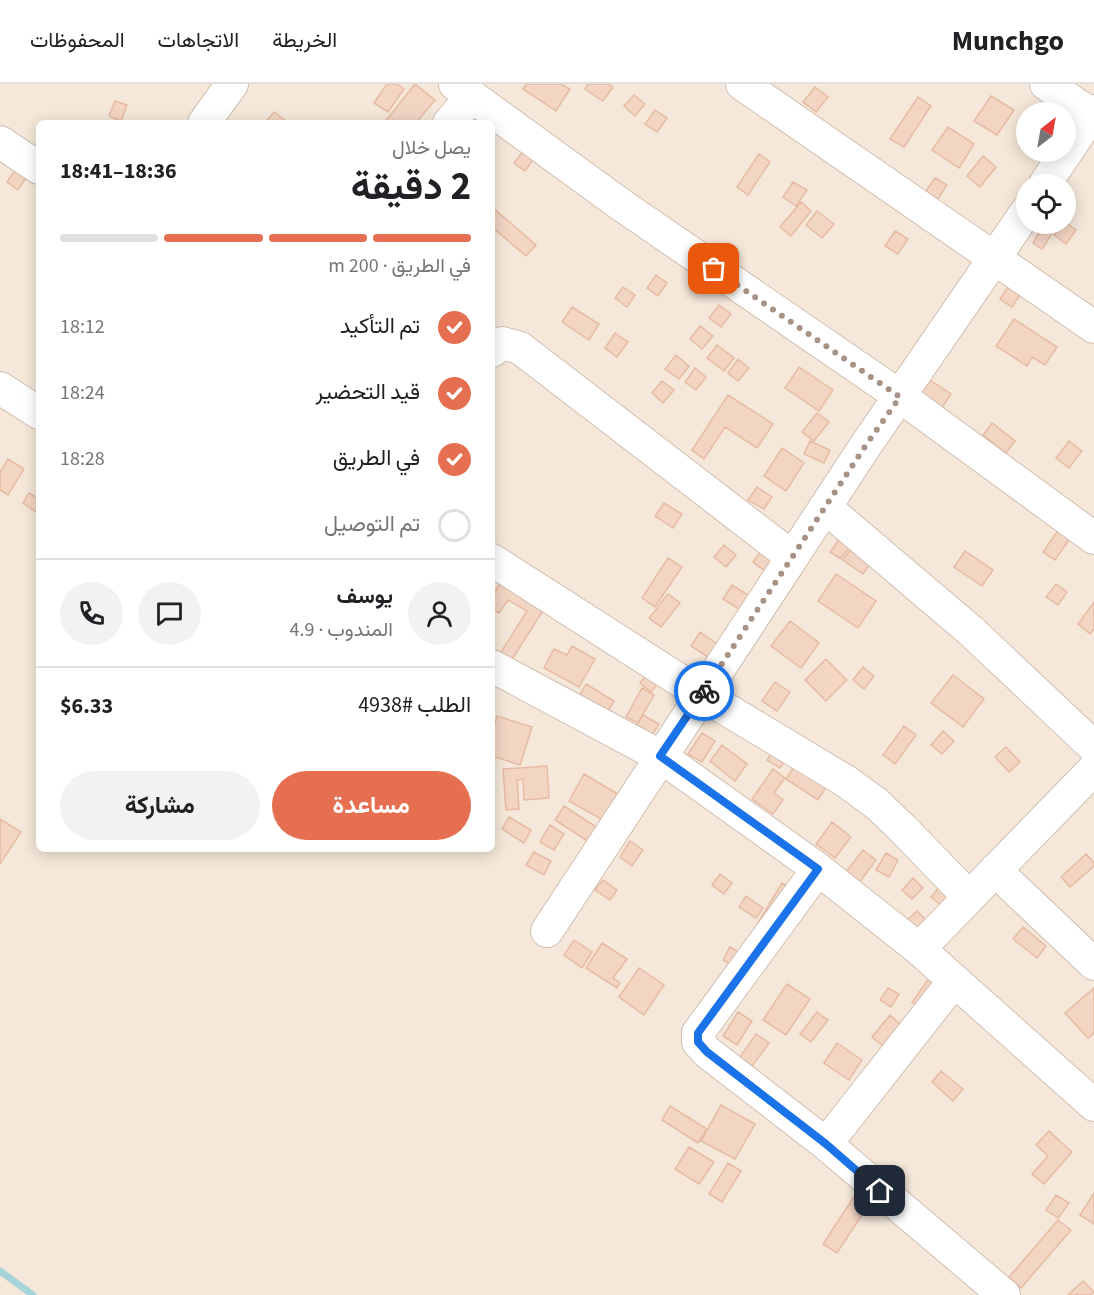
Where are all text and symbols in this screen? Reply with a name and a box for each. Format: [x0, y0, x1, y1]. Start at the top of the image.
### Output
text: Munchgo [952, 21, 1064, 61]
text: المحفوظات [30, 25, 125, 55]
text: الاتجاهات [158, 25, 239, 55]
text: الخريطة [272, 25, 337, 55]
north arrow [1016, 102, 1076, 162]
map controls [1016, 102, 1076, 234]
text: يصل خلال [392, 134, 471, 162]
text: 18:36–18:41 [60, 155, 177, 187]
text: 2 دقيقة [351, 159, 471, 215]
button: locate [1016, 174, 1076, 234]
pin [688, 243, 739, 294]
text: في الطريق · 200 m [328, 252, 471, 280]
icon: bag [697, 252, 730, 285]
text: تم التأكيد [340, 310, 420, 342]
icon: check [438, 311, 471, 344]
text: 18:12 [60, 313, 105, 341]
text: قيد التحضير [315, 376, 420, 408]
icon: check [438, 377, 471, 410]
text: 18:24 [60, 379, 105, 407]
text: في الطريق [333, 442, 420, 474]
icon: check [438, 443, 471, 476]
text: 18:28 [60, 445, 105, 473]
text: تم التوصيل [324, 508, 420, 540]
text: يوسف [337, 580, 393, 612]
button: phone [60, 582, 123, 645]
button: chat [138, 582, 201, 645]
button: person [408, 582, 471, 645]
text: المندوب · 4.9 [290, 616, 393, 644]
courier [674, 661, 734, 721]
icon: bike [688, 675, 721, 708]
text: الطلب #4938 [358, 689, 471, 721]
text: $6.33 [60, 690, 113, 722]
button: مشاركة [60, 771, 260, 840]
button: مساعدة [272, 771, 471, 840]
pin [854, 1165, 905, 1216]
icon: home [863, 1174, 896, 1207]

